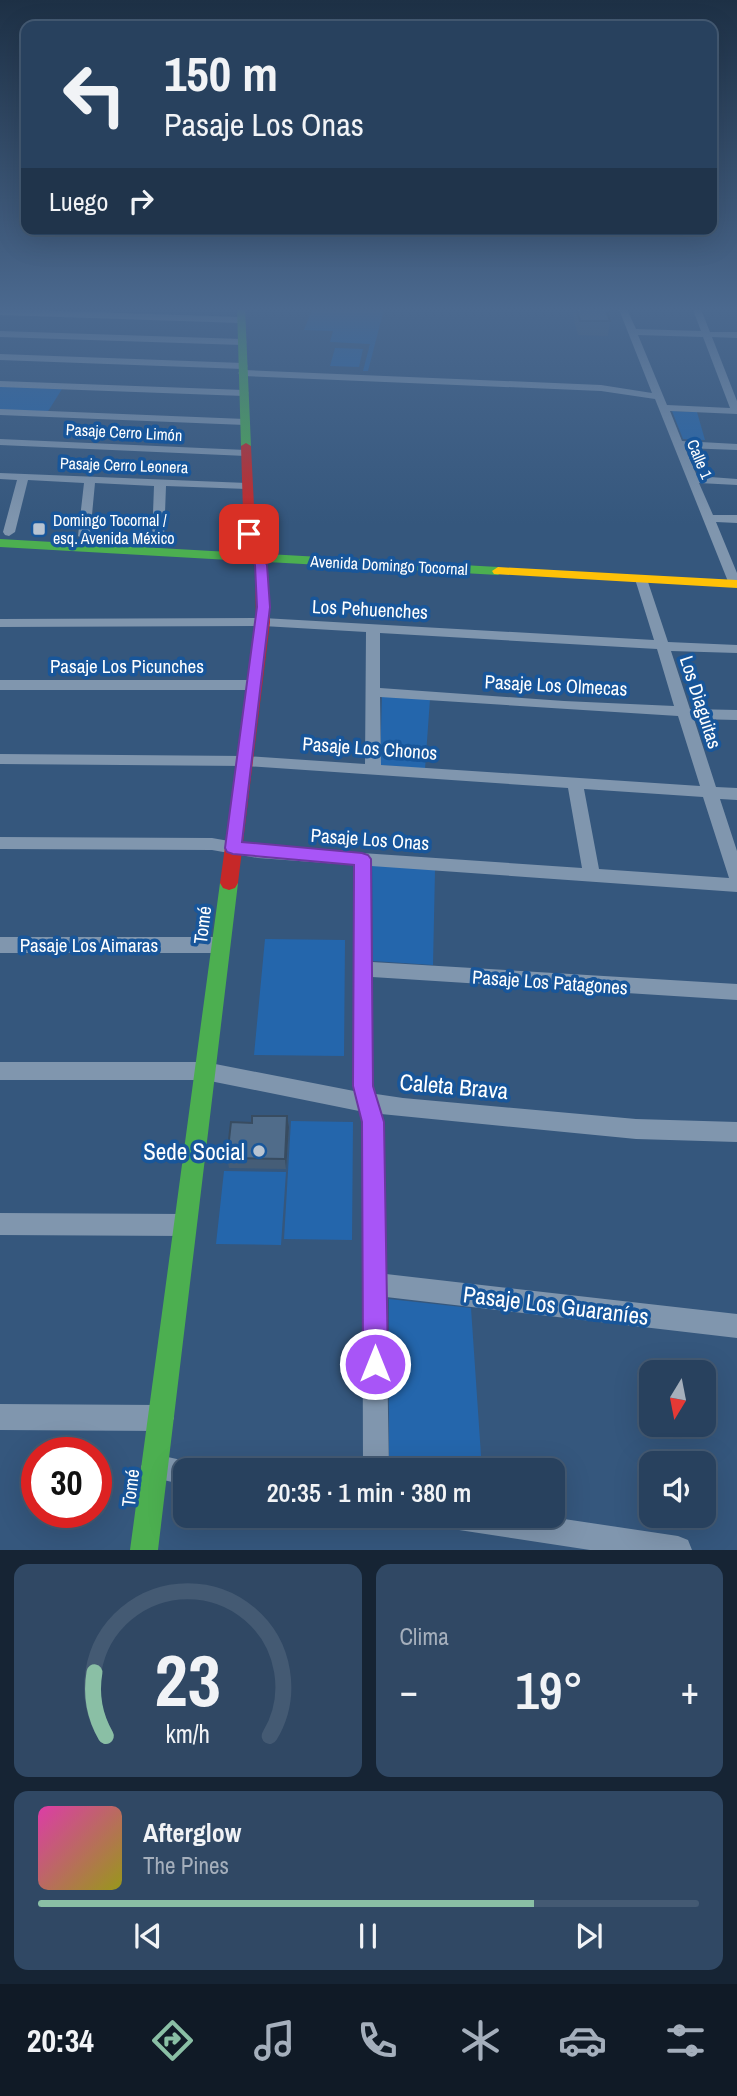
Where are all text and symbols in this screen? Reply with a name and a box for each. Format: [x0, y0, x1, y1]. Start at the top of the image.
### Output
text: 150 m [164, 40, 278, 106]
icon: left [49, 49, 140, 140]
text: Pasaje Los Onas [164, 103, 364, 146]
icon: right [122, 182, 160, 220]
text: Luego [49, 184, 108, 219]
street label: Pasaje Cerro Limón [65, 418, 183, 446]
street label: Calle 1 [682, 436, 718, 483]
street label: Pasaje Cerro Leonera [59, 452, 189, 478]
pin [219, 504, 279, 564]
place label: Domingo Tocornal / esq. Avenida México [53, 509, 175, 549]
icon: arrive [230, 515, 268, 553]
marker: Domingo Tocornal / esq. Avenida México [31, 521, 47, 537]
street label: Avenida Domingo Tocornal [309, 550, 468, 580]
street label: Los Pehuenches [311, 593, 429, 625]
street label: Los Diaguitas [674, 652, 728, 752]
street label: Pasaje Los Picunches [50, 653, 204, 679]
street label: Pasaje Los Olmecas [484, 668, 628, 702]
street label: Pasaje Los Chonos [302, 730, 438, 766]
street label: Pasaje Los Onas [310, 822, 430, 856]
street label: Tomé [187, 905, 217, 945]
street label: Pasaje Los Aimaras [20, 932, 158, 958]
street label: Pasaje Los Patagones [471, 964, 629, 1000]
street label: Caleta Brava [398, 1066, 510, 1106]
place label: Sede Social [143, 1136, 245, 1167]
marker: Sede Social [251, 1143, 267, 1159]
street label: Pasaje Los Guaraníes [461, 1278, 651, 1332]
position arrow [338, 1327, 412, 1401]
north arrow [639, 1360, 716, 1437]
map controls [639, 1360, 716, 1528]
speed limit sign: 30 [21, 1437, 112, 1528]
button: sound [639, 1451, 716, 1528]
street label: Tomé [115, 1468, 145, 1508]
text: 20:35 · 1 min · 380 m [267, 1475, 471, 1510]
text: Clima [400, 1621, 449, 1652]
text: 23 [155, 1632, 221, 1730]
text: 19° [515, 1655, 583, 1725]
text: − [400, 1665, 418, 1716]
text: + [681, 1665, 699, 1716]
text: km/h [166, 1717, 210, 1751]
text: Afterglow [143, 1815, 241, 1850]
text: The Pines [143, 1850, 229, 1881]
icon: previous [129, 1917, 167, 1955]
icon: pause [349, 1917, 387, 1955]
icon: next [570, 1917, 608, 1955]
icon: directions [148, 2016, 197, 2065]
icon: music [250, 2016, 299, 2065]
icon: phone [353, 2016, 402, 2065]
icon: climate [456, 2016, 505, 2065]
icon: car [558, 2016, 607, 2065]
icon: filters [661, 2016, 710, 2065]
text: 20:34 [27, 2019, 94, 2062]

